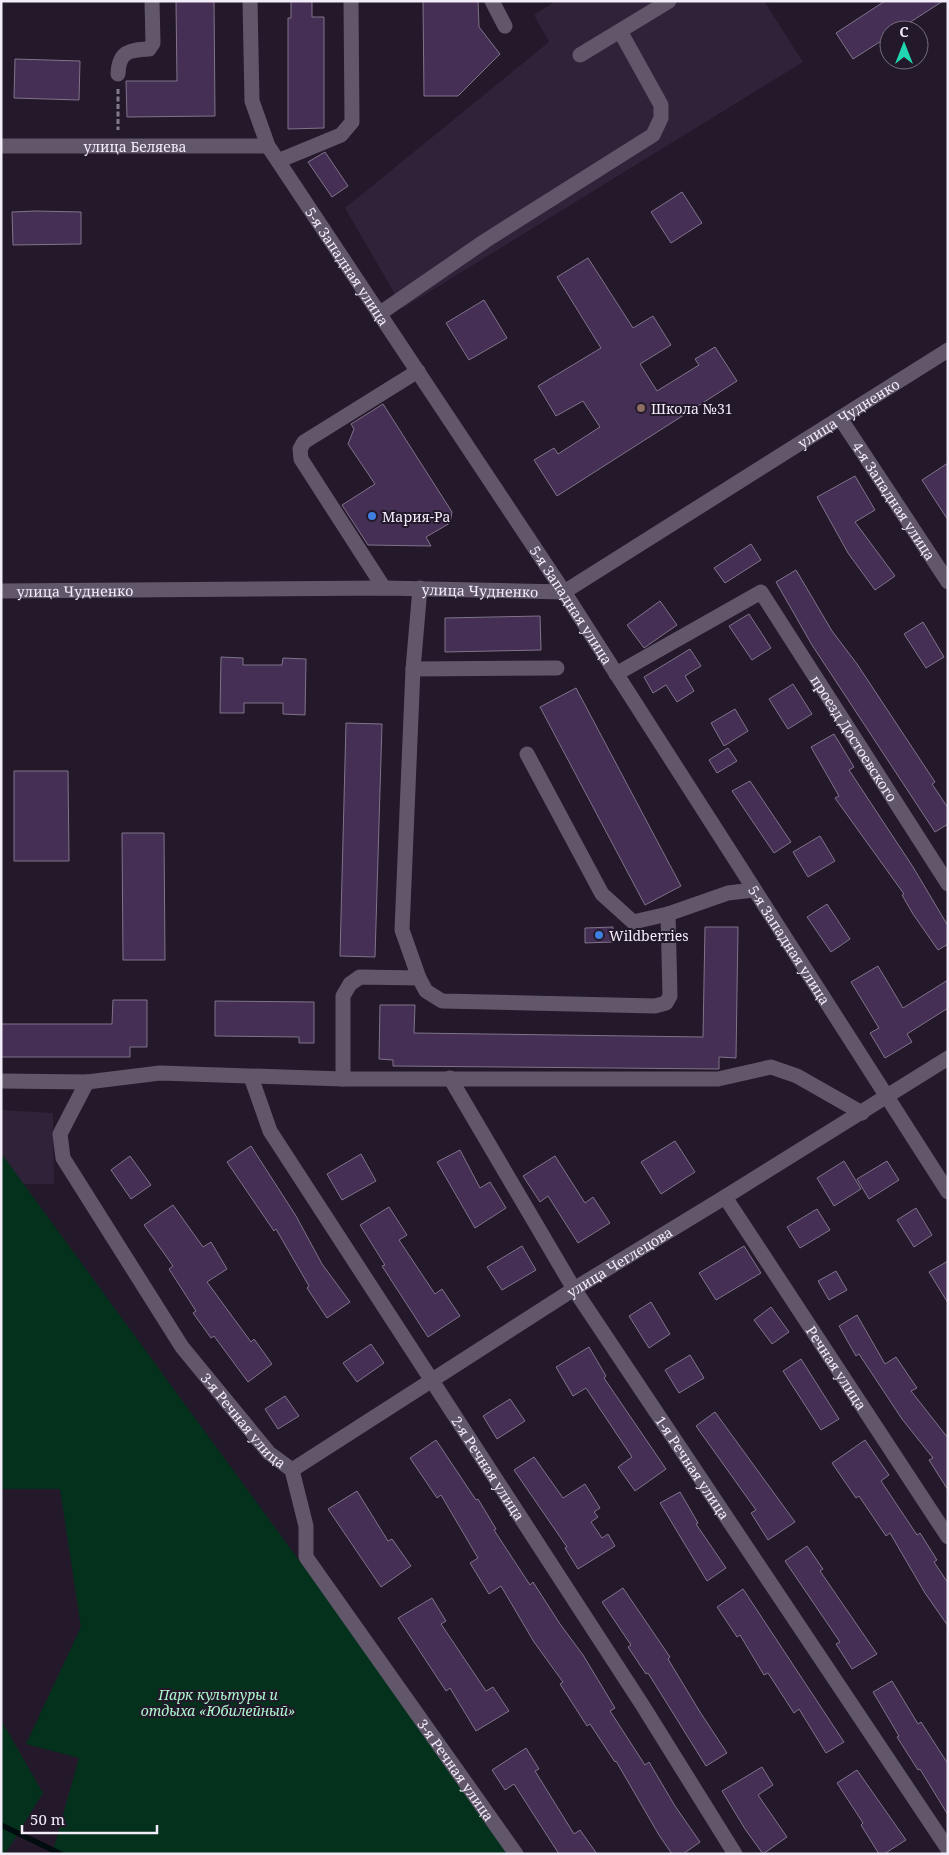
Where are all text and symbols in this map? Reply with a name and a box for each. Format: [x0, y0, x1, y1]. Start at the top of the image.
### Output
north arrow [879, 20, 929, 70]
text: С [899, 22, 909, 41]
street label: улица Беляева [83, 137, 187, 156]
street label: 5-я Западная улица [302, 203, 394, 329]
street label: улица Чудненко [794, 374, 903, 452]
place label: Школа №31 [651, 399, 733, 418]
marker: Школа №31 [635, 402, 647, 414]
street label: 4-я Западная улица [848, 438, 940, 564]
place label: Мария-Ра [382, 507, 451, 526]
marker: Мария-Ра [366, 510, 378, 522]
street label: 5-я Западная улица [526, 542, 617, 668]
street label: улица Чудненко [421, 579, 539, 601]
street label: улица Чудненко [17, 580, 133, 600]
street label: проезд Достоевского [807, 671, 902, 805]
street label: 5-я Западная улица [745, 882, 835, 1008]
place label: Wildberries [609, 926, 689, 945]
marker: Wildberries [593, 929, 605, 941]
street label: улица Чеглецова [563, 1222, 676, 1301]
street label: Речная улица [802, 1322, 871, 1413]
street label: 3-я Речная улица [197, 1368, 290, 1472]
street label: 2-я Речная улица [448, 1412, 530, 1524]
street label: 1-я Речная улица [652, 1412, 734, 1523]
park label: Парк культуры и отдыха «Юбилейный» [141, 1685, 295, 1720]
street label: 3-я Речная улица [414, 1715, 499, 1825]
scale bar [22, 1802, 158, 1834]
text: 50 m [30, 1809, 65, 1829]

